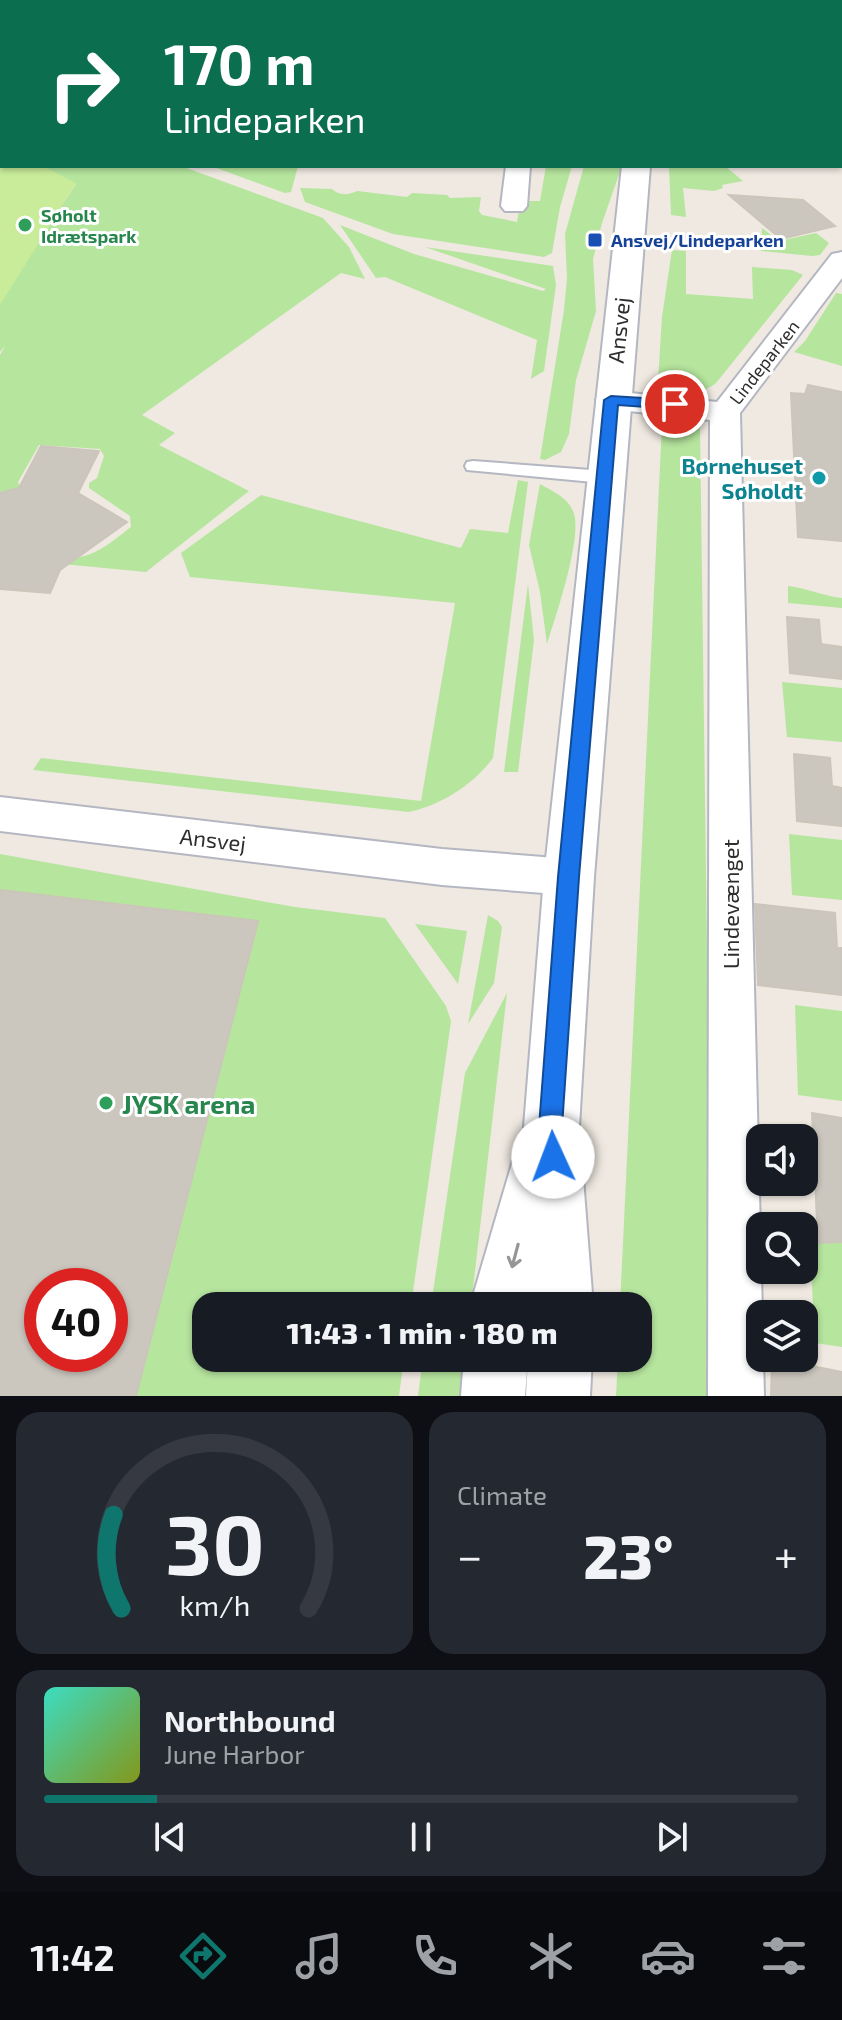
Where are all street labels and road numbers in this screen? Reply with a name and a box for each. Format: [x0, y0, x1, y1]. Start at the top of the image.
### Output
street label: Ansvej [602, 296, 635, 364]
street label: Lindeparken [724, 316, 804, 408]
street label: Ansvej [178, 822, 248, 857]
street label: Lindevænget [717, 839, 743, 969]

